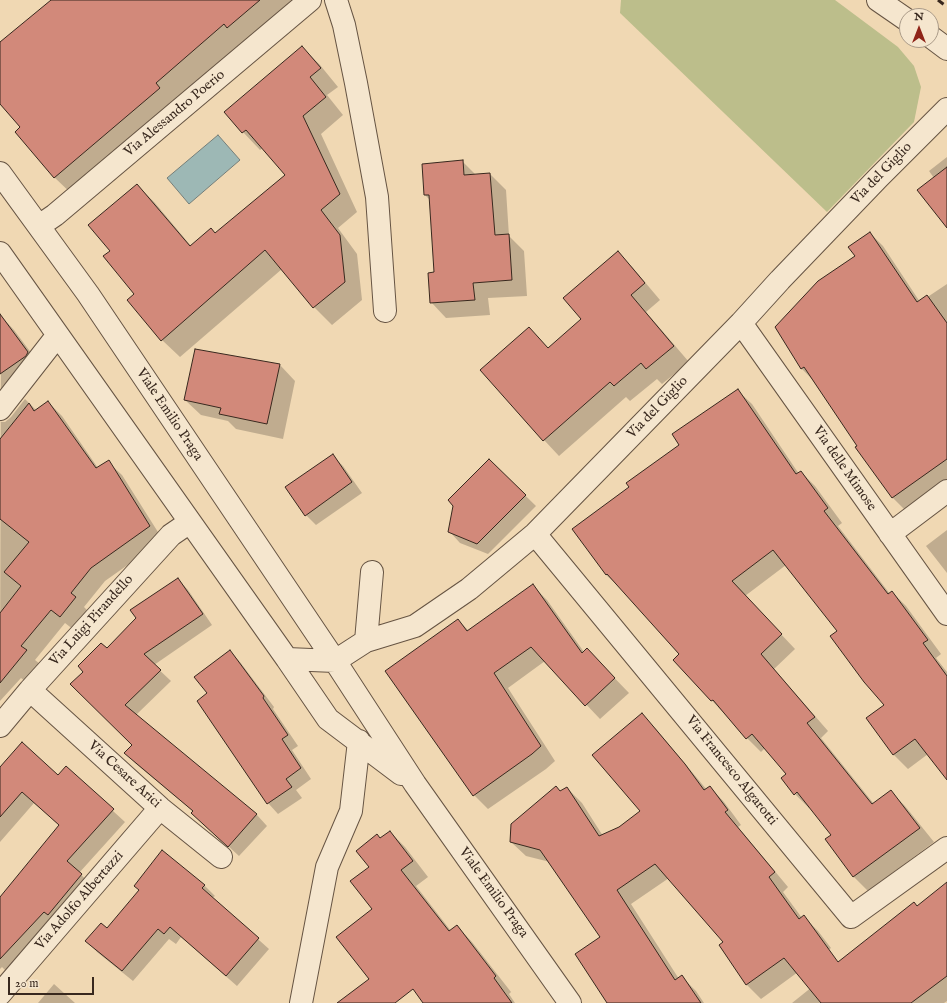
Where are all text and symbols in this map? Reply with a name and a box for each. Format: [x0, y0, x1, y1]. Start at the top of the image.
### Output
north arrow [899, 8, 939, 48]
text: N [914, 10, 924, 24]
street label: Via Alessandro Poerio [121, 67, 229, 161]
street label: Via del Giglio [848, 139, 916, 209]
street label: Viale Emilio Praga [132, 366, 206, 464]
street label: Via del Giglio [624, 373, 692, 443]
street label: Via delle Mimose [809, 423, 879, 515]
street label: Via Luigi Pirandello [47, 572, 137, 670]
street label: Via Francesco Algarotti [682, 713, 780, 829]
street label: Via Cesare Arici [84, 738, 164, 812]
street label: Viale Emilio Praga [455, 845, 531, 941]
street label: Via Adolfo Albertazzi [32, 848, 128, 954]
scale bar [10, 969, 96, 995]
text: 20 m [15, 976, 38, 991]

